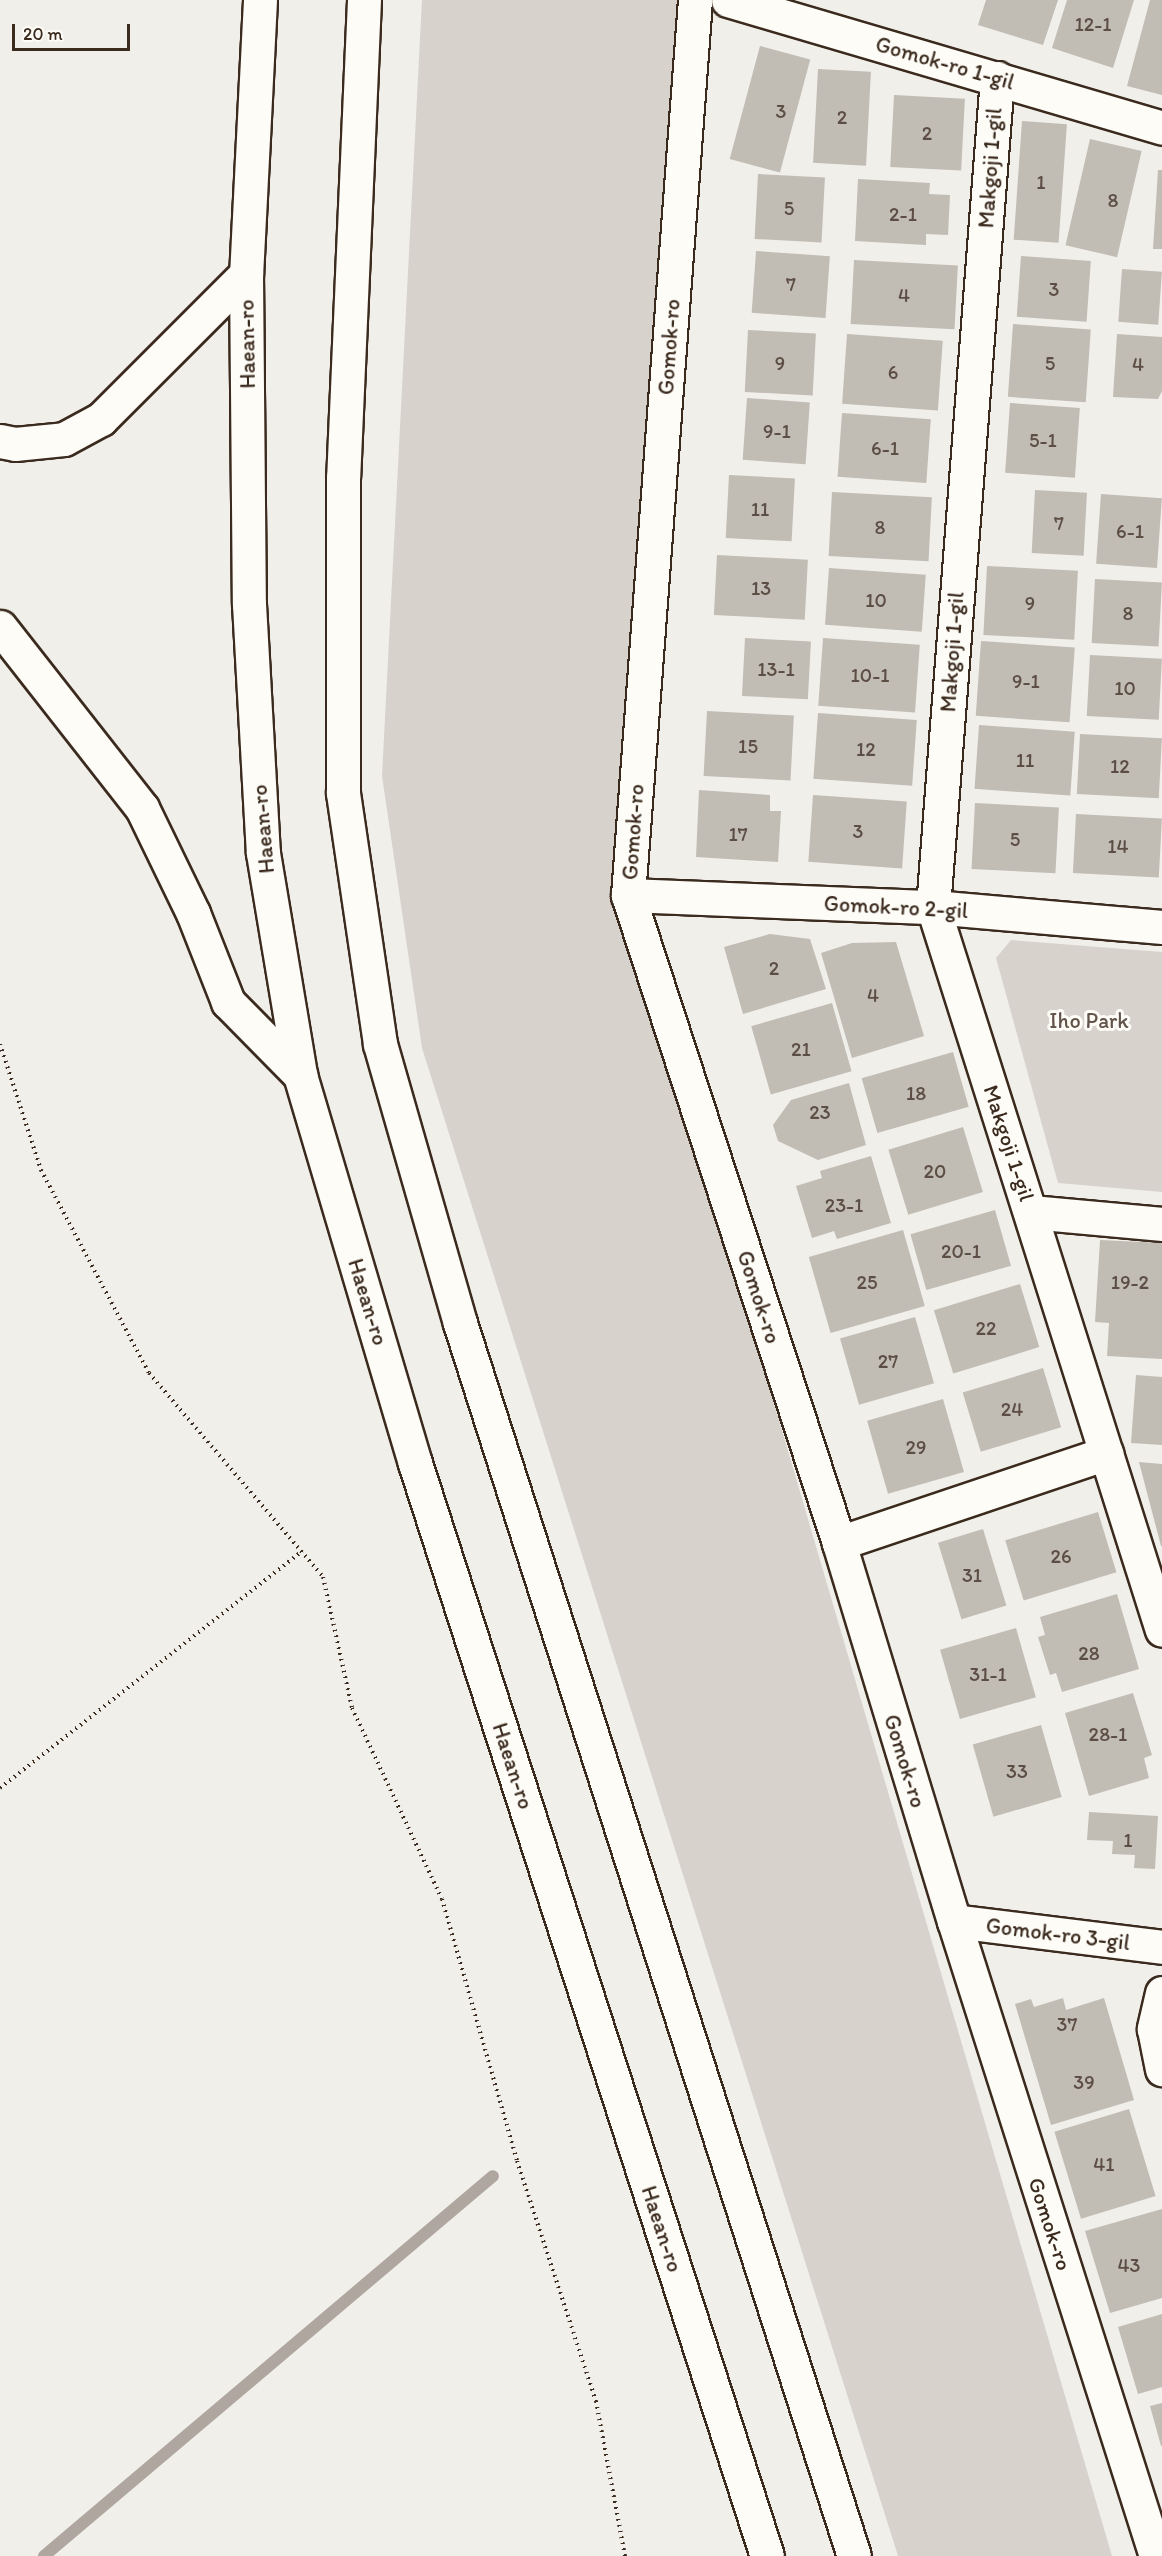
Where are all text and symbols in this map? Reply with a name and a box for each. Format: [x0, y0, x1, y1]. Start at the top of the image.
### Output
scale bar [15, 12, 134, 50]
house number: 12-1 [1074, 12, 1112, 36]
text: 20 m [23, 23, 63, 45]
street label: Gomok-ro 1-gil [873, 31, 1017, 95]
house number: 3 [776, 99, 786, 123]
house number: 2 [837, 105, 847, 129]
street label: Makgoji 1-gil [973, 107, 1007, 229]
house number: 2 [922, 121, 932, 145]
house number: 1 [1036, 170, 1046, 194]
house number: 8 [1108, 188, 1118, 212]
house number: 5 [784, 196, 794, 220]
house number: 2-1 [889, 202, 917, 226]
house number: 7 [786, 272, 796, 296]
house number: 3 [1049, 277, 1059, 301]
house number: 4 [898, 283, 910, 307]
street label: Gomok-ro [652, 298, 686, 396]
street label: Haean-ro [233, 299, 261, 389]
house number: 9 [775, 351, 785, 375]
house number: 5 [1045, 351, 1055, 375]
house number: 4 [1132, 352, 1144, 376]
house number: 6 [888, 360, 898, 384]
house number: 9-1 [763, 419, 791, 443]
house number: 5-1 [1029, 428, 1057, 452]
house number: 6-1 [871, 436, 899, 460]
house number: 11 [751, 497, 769, 521]
house number: 7 [1054, 511, 1064, 535]
house number: 8 [875, 515, 885, 539]
house number: 6-1 [1116, 519, 1144, 543]
house number: 13 [751, 576, 771, 600]
house number: 10 [865, 588, 887, 612]
street label: Makgoji 1-gil [935, 591, 969, 713]
house number: 9 [1025, 591, 1035, 615]
house number: 8 [1123, 601, 1133, 625]
house number: 13-1 [757, 657, 795, 681]
house number: 10-1 [851, 663, 889, 687]
house number: 9-1 [1012, 669, 1040, 693]
house number: 10 [1114, 676, 1136, 700]
house number: 15 [738, 734, 758, 758]
house number: 12 [856, 737, 876, 761]
house number: 11 [1016, 748, 1034, 772]
house number: 12 [1110, 754, 1130, 778]
street label: Haean-ro [246, 783, 280, 875]
street label: Gomok-ro [616, 783, 650, 881]
house number: 3 [853, 819, 863, 843]
house number: 17 [728, 822, 748, 846]
house number: 5 [1010, 827, 1020, 851]
house number: 14 [1107, 834, 1129, 858]
street label: Gomok-ro 2-gil [823, 890, 969, 924]
house number: 2 [769, 956, 779, 980]
house number: 4 [867, 983, 879, 1007]
park label: Iho Park [1049, 1008, 1129, 1034]
house number: 21 [791, 1037, 811, 1061]
house number: 18 [906, 1081, 926, 1105]
street label: Makgoji 1-gil [978, 1082, 1040, 1204]
house number: 23 [809, 1100, 831, 1124]
house number: 20 [924, 1159, 946, 1183]
house number: 23-1 [825, 1193, 863, 1217]
house number: 20-1 [941, 1239, 981, 1263]
street label: Gomok-ro [732, 1247, 786, 1347]
street label: Haean-ro [342, 1255, 394, 1349]
house number: 25 [856, 1270, 878, 1294]
house number: 19-2 [1111, 1270, 1149, 1294]
house number: 22 [975, 1316, 997, 1340]
house number: 27 [878, 1349, 898, 1373]
house number: 24 [1001, 1397, 1023, 1421]
house number: 29 [906, 1435, 926, 1459]
house number: 26 [1050, 1544, 1072, 1568]
house number: 31 [962, 1563, 982, 1587]
house number: 28 [1078, 1641, 1100, 1665]
house number: 31-1 [969, 1662, 1007, 1686]
street label: Gomok-ro [878, 1711, 932, 1811]
street label: Haean-ro [487, 1719, 539, 1813]
house number: 28-1 [1089, 1722, 1127, 1746]
house number: 33 [1006, 1759, 1028, 1783]
house number: 1 [1123, 1828, 1133, 1852]
street label: Gomok-ro 3-gil [984, 1912, 1132, 1956]
house number: 37 [1057, 2012, 1077, 2036]
house number: 39 [1073, 2070, 1095, 2094]
house number: 41 [1093, 2152, 1115, 2176]
street label: Gomok-ro [1023, 2174, 1077, 2274]
street label: Haean-ro [636, 2182, 688, 2276]
house number: 43 [1118, 2253, 1140, 2277]

